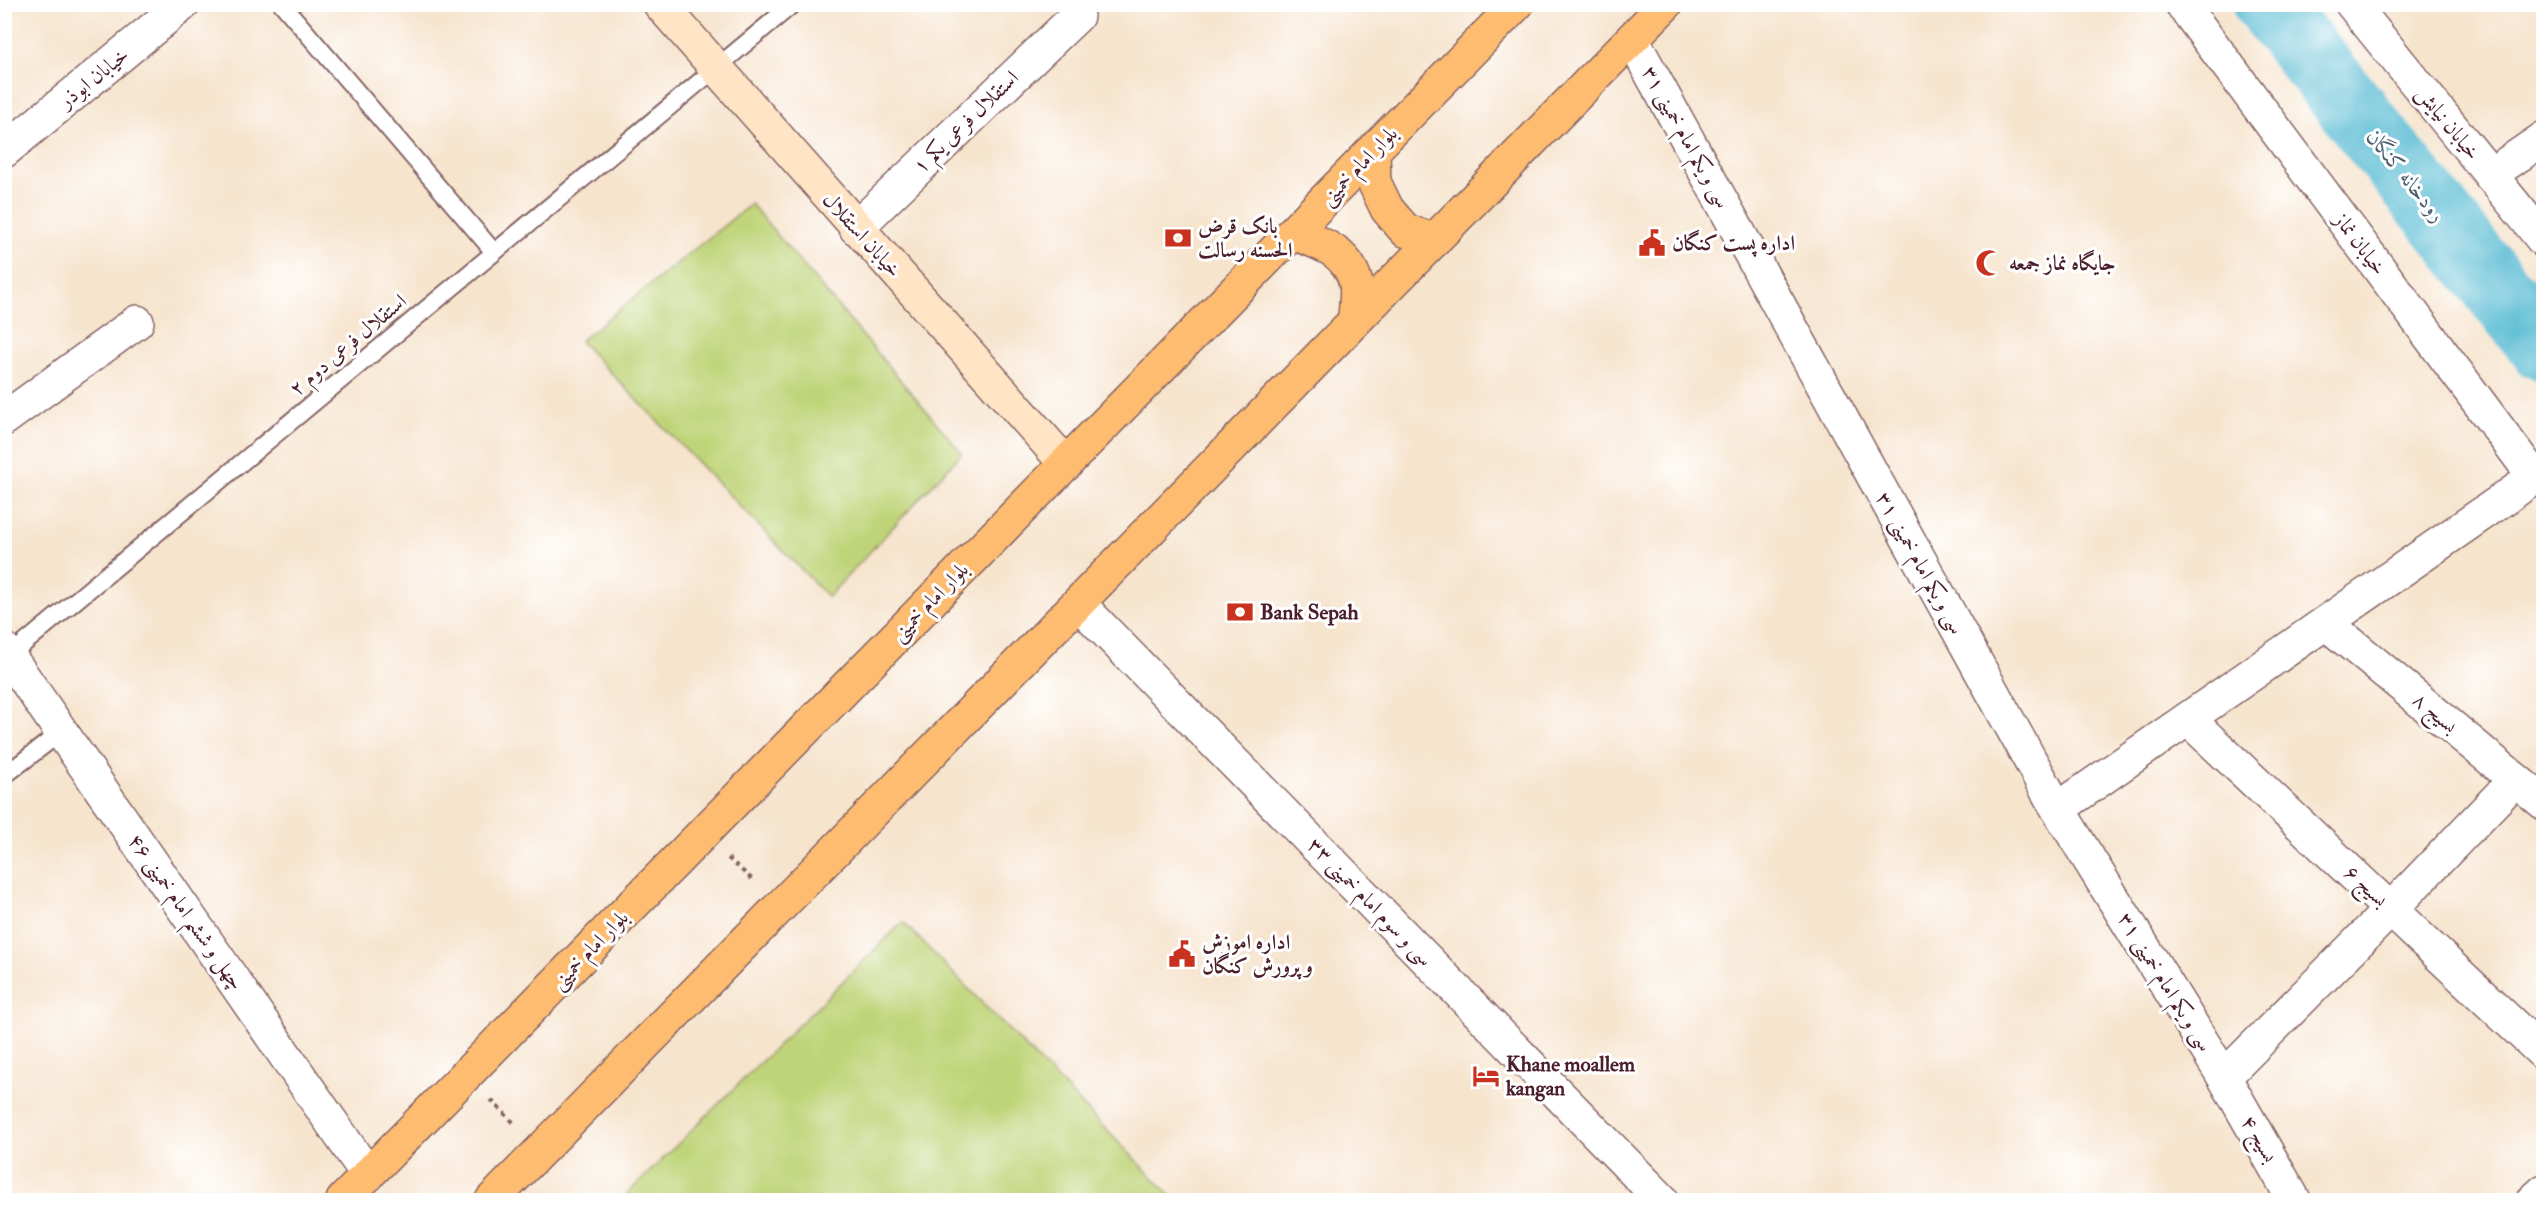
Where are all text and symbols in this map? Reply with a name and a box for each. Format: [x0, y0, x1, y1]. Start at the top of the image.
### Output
street label: خیابان ابوذر [52, 42, 135, 116]
street label: سی و یکم امام خمینی ۳۱ [1630, 61, 1736, 216]
street label: استقلال فرعی یکم ۱ [907, 65, 1029, 184]
street label: خیابان نیایش [2410, 80, 2486, 166]
street label: بلوار امام خمینی [1314, 120, 1407, 214]
water label: رودخانه کنگان [2360, 124, 2452, 228]
street label: خیابان استقلال [817, 187, 907, 283]
street label: خیابان نماز [2327, 206, 2392, 281]
place label: بانک قرض الحسنه رسالت [1198, 213, 1293, 264]
bank icon: بانک قرض الحسنه رسالت [1163, 223, 1193, 253]
public building icon: اداره پست کنگان [1637, 228, 1667, 258]
place label: اداره پست کنگان [1672, 229, 1795, 257]
mosque icon: جایگاه نماز جمعه [1974, 248, 2004, 278]
place label: جایگاه نماز جمعه [2009, 249, 2116, 277]
street label: استقلال فرعی دوم ۲ [284, 288, 415, 405]
street label: سی و یکم امام خمینی ۳۱ [1864, 487, 1970, 642]
street label: بلوار امام خمینی [885, 556, 978, 650]
bank icon: Bank Sepah [1225, 597, 1255, 627]
place label: Bank Sepah [1260, 599, 1358, 626]
street label: بسیج ۸ [2404, 687, 2463, 744]
street label: چهل و ششم امام خمینی ۴۶ [116, 828, 250, 1000]
street label: سی و سوم امام خمینی ۳۳ [1299, 832, 1438, 975]
street label: بسیج ۶ [2335, 859, 2394, 917]
street label: بلوار امام خمینی [545, 904, 638, 998]
street label: سی و یکم امام خمینی ۳۱ [2106, 907, 2219, 1060]
place label: اداره اموزش و پرورش کنگان [1202, 929, 1313, 980]
public building icon: اداره اموزش و پرورش کنگان [1167, 939, 1197, 969]
place label: Khane moallem kangan [1505, 1051, 1636, 1102]
hotel icon: Khane moallem kangan [1471, 1061, 1501, 1091]
street label: بسیج ۴ [2230, 1111, 2283, 1170]

